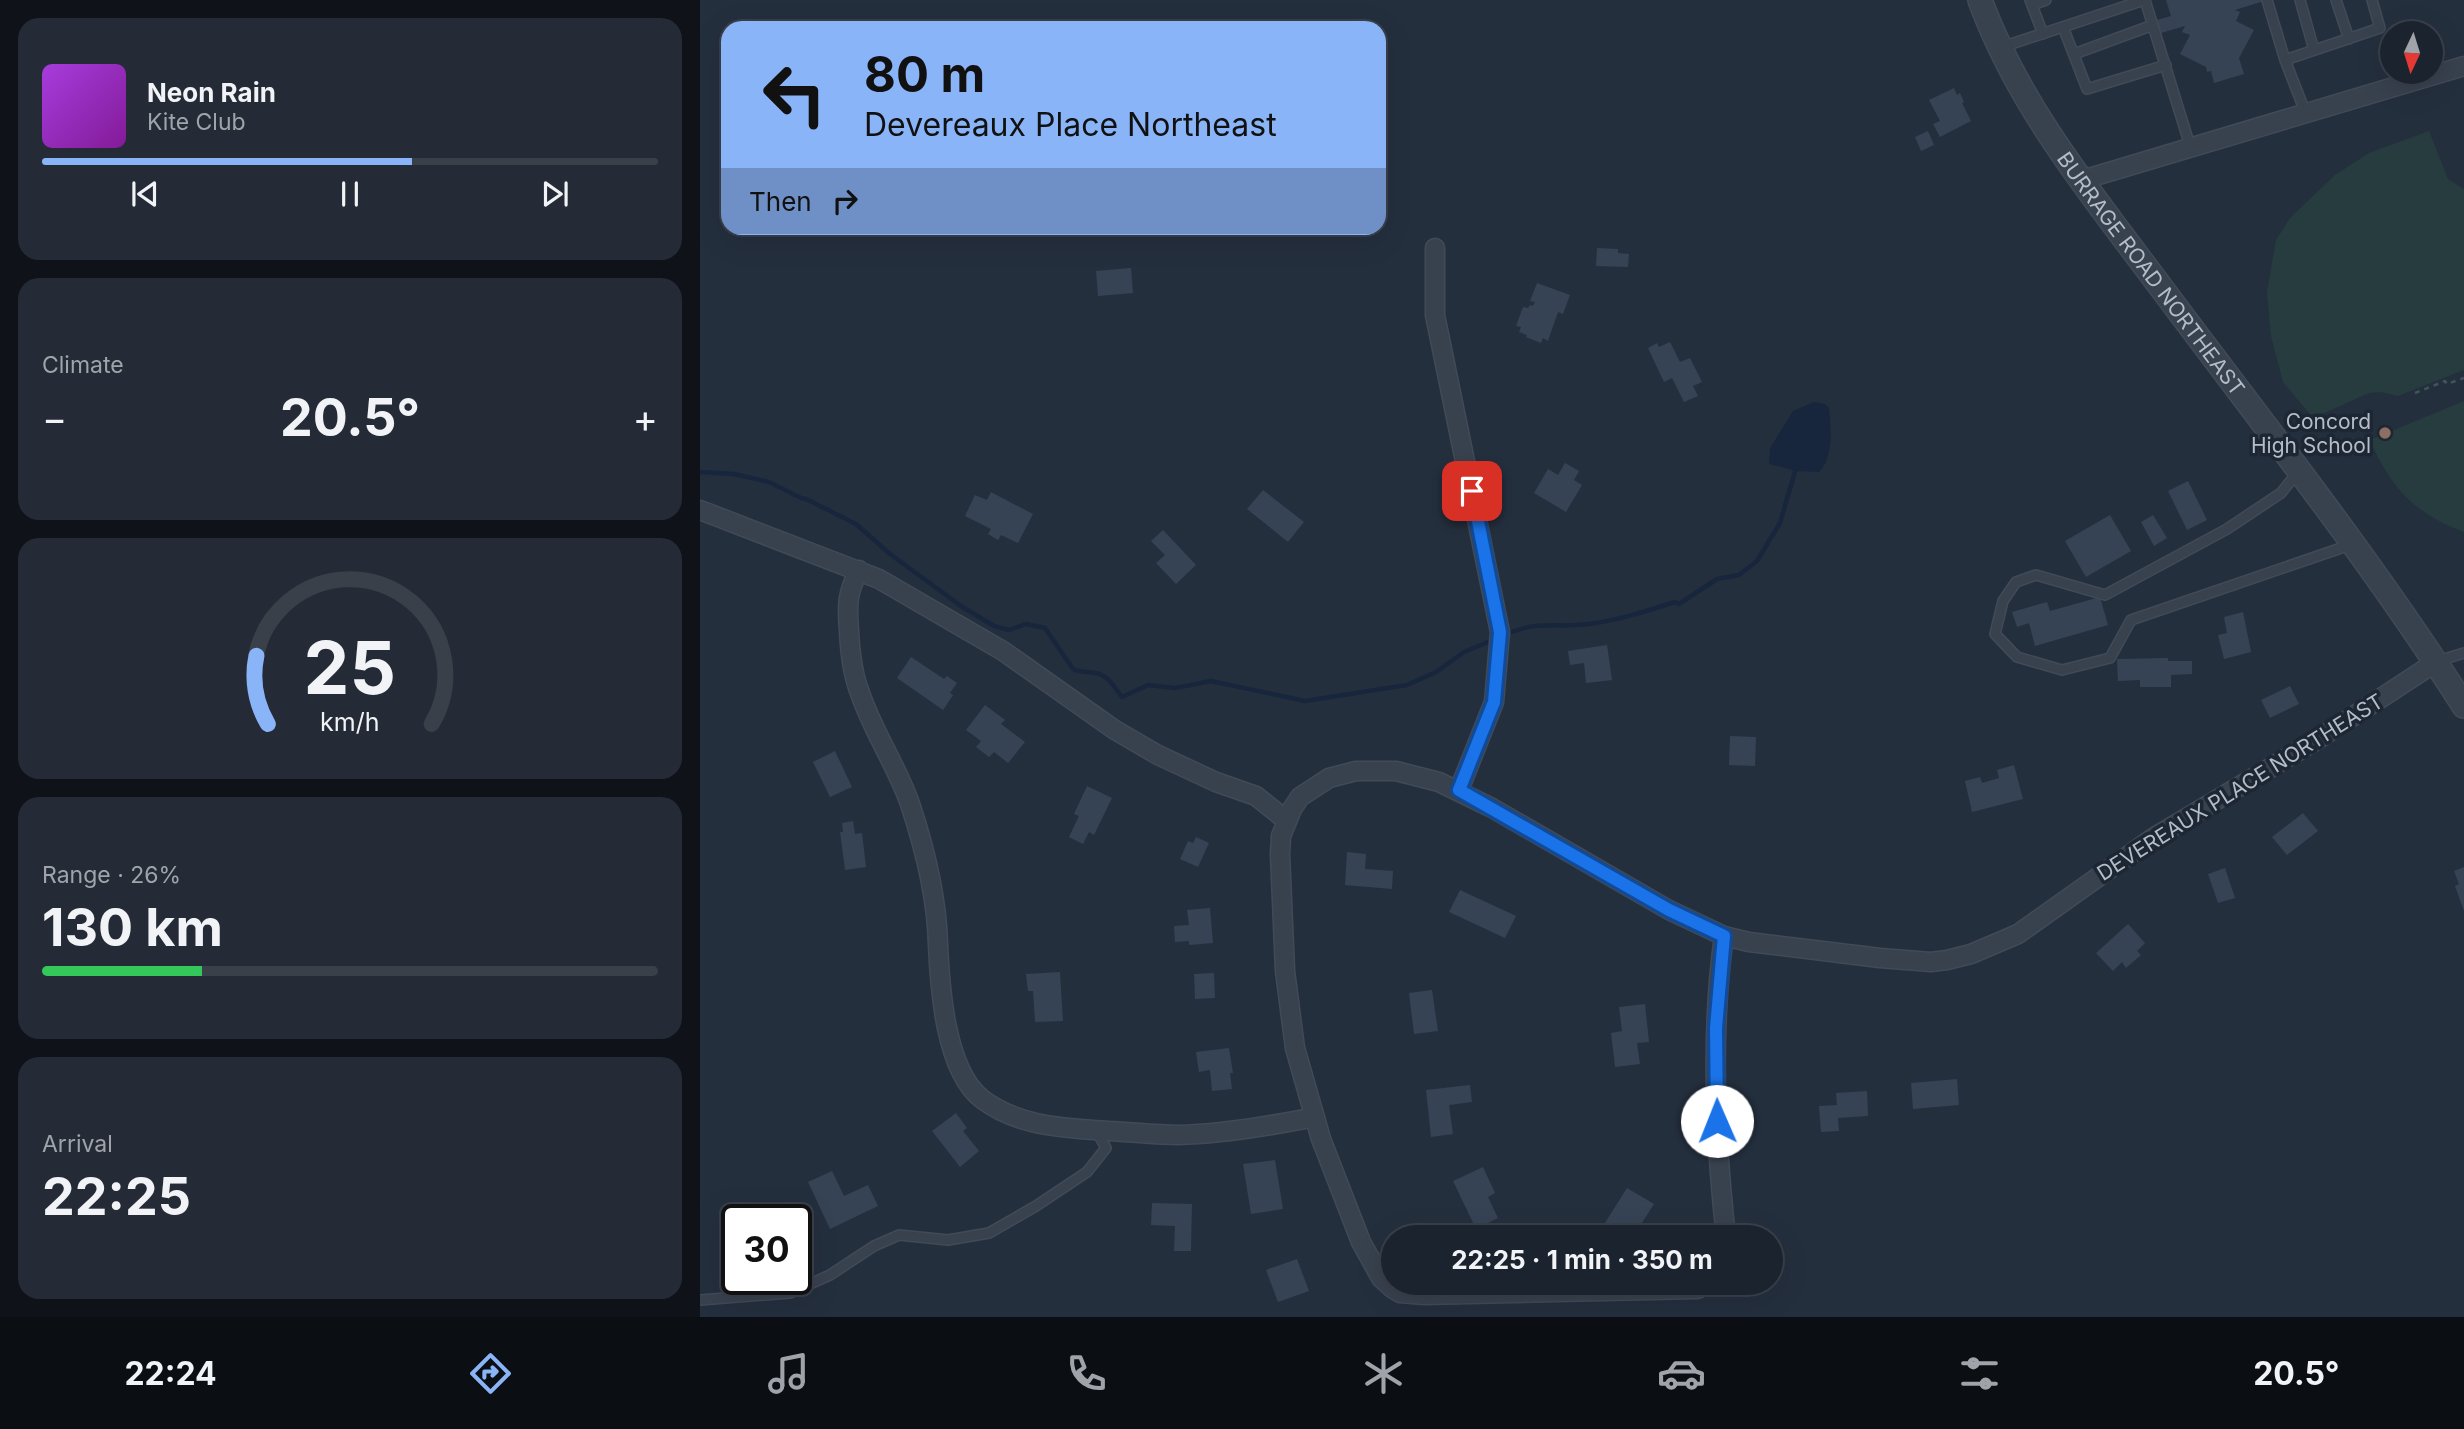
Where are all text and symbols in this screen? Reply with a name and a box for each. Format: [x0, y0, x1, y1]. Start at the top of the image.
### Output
north arrow [2380, 21, 2443, 84]
map controls [2380, 21, 2443, 84]
text: 80 m [864, 45, 985, 104]
icon: left [749, 49, 840, 140]
text: Neon Rain [147, 77, 276, 108]
text: Devereaux Place Northeast [864, 105, 1277, 144]
text: Kite Club [147, 108, 246, 136]
street label: BURRAGE ROAD NORTHEAST [2052, 147, 2250, 400]
icon: previous [126, 175, 164, 213]
icon: pause [331, 175, 369, 213]
icon: next [536, 175, 574, 213]
icon: right [826, 182, 864, 220]
text: Then [749, 186, 812, 217]
text: Climate [42, 351, 124, 379]
text: 20.5° [280, 386, 420, 449]
text: − [42, 395, 67, 441]
text: + [633, 395, 658, 441]
place label: Concord High School [2251, 409, 2371, 458]
marker: Concord High School [2377, 425, 2393, 441]
pin [1442, 461, 1502, 521]
icon: arrive [1453, 472, 1491, 510]
text: 25 [304, 624, 396, 713]
street label: DEVEREAUX PLACE NORTHEAST [2092, 688, 2388, 886]
text: km/h [320, 707, 380, 737]
text: Range · 26% [42, 861, 181, 889]
text: 130 km [42, 896, 223, 959]
position arrow [1680, 1084, 1754, 1158]
text: Arrival [42, 1130, 113, 1158]
text: 22:25 [42, 1165, 191, 1228]
speed limit sign: 30 [721, 1204, 812, 1295]
text: 22:25 · 1 min · 350 m [1451, 1244, 1713, 1275]
icon: directions [466, 1349, 515, 1398]
icon: music [764, 1349, 813, 1398]
icon: phone [1062, 1349, 1111, 1398]
icon: climate [1359, 1349, 1408, 1398]
icon: car [1657, 1349, 1706, 1398]
icon: filters [1955, 1349, 2004, 1398]
text: 22:24 [124, 1354, 217, 1393]
text: 20.5° [2253, 1354, 2339, 1393]

